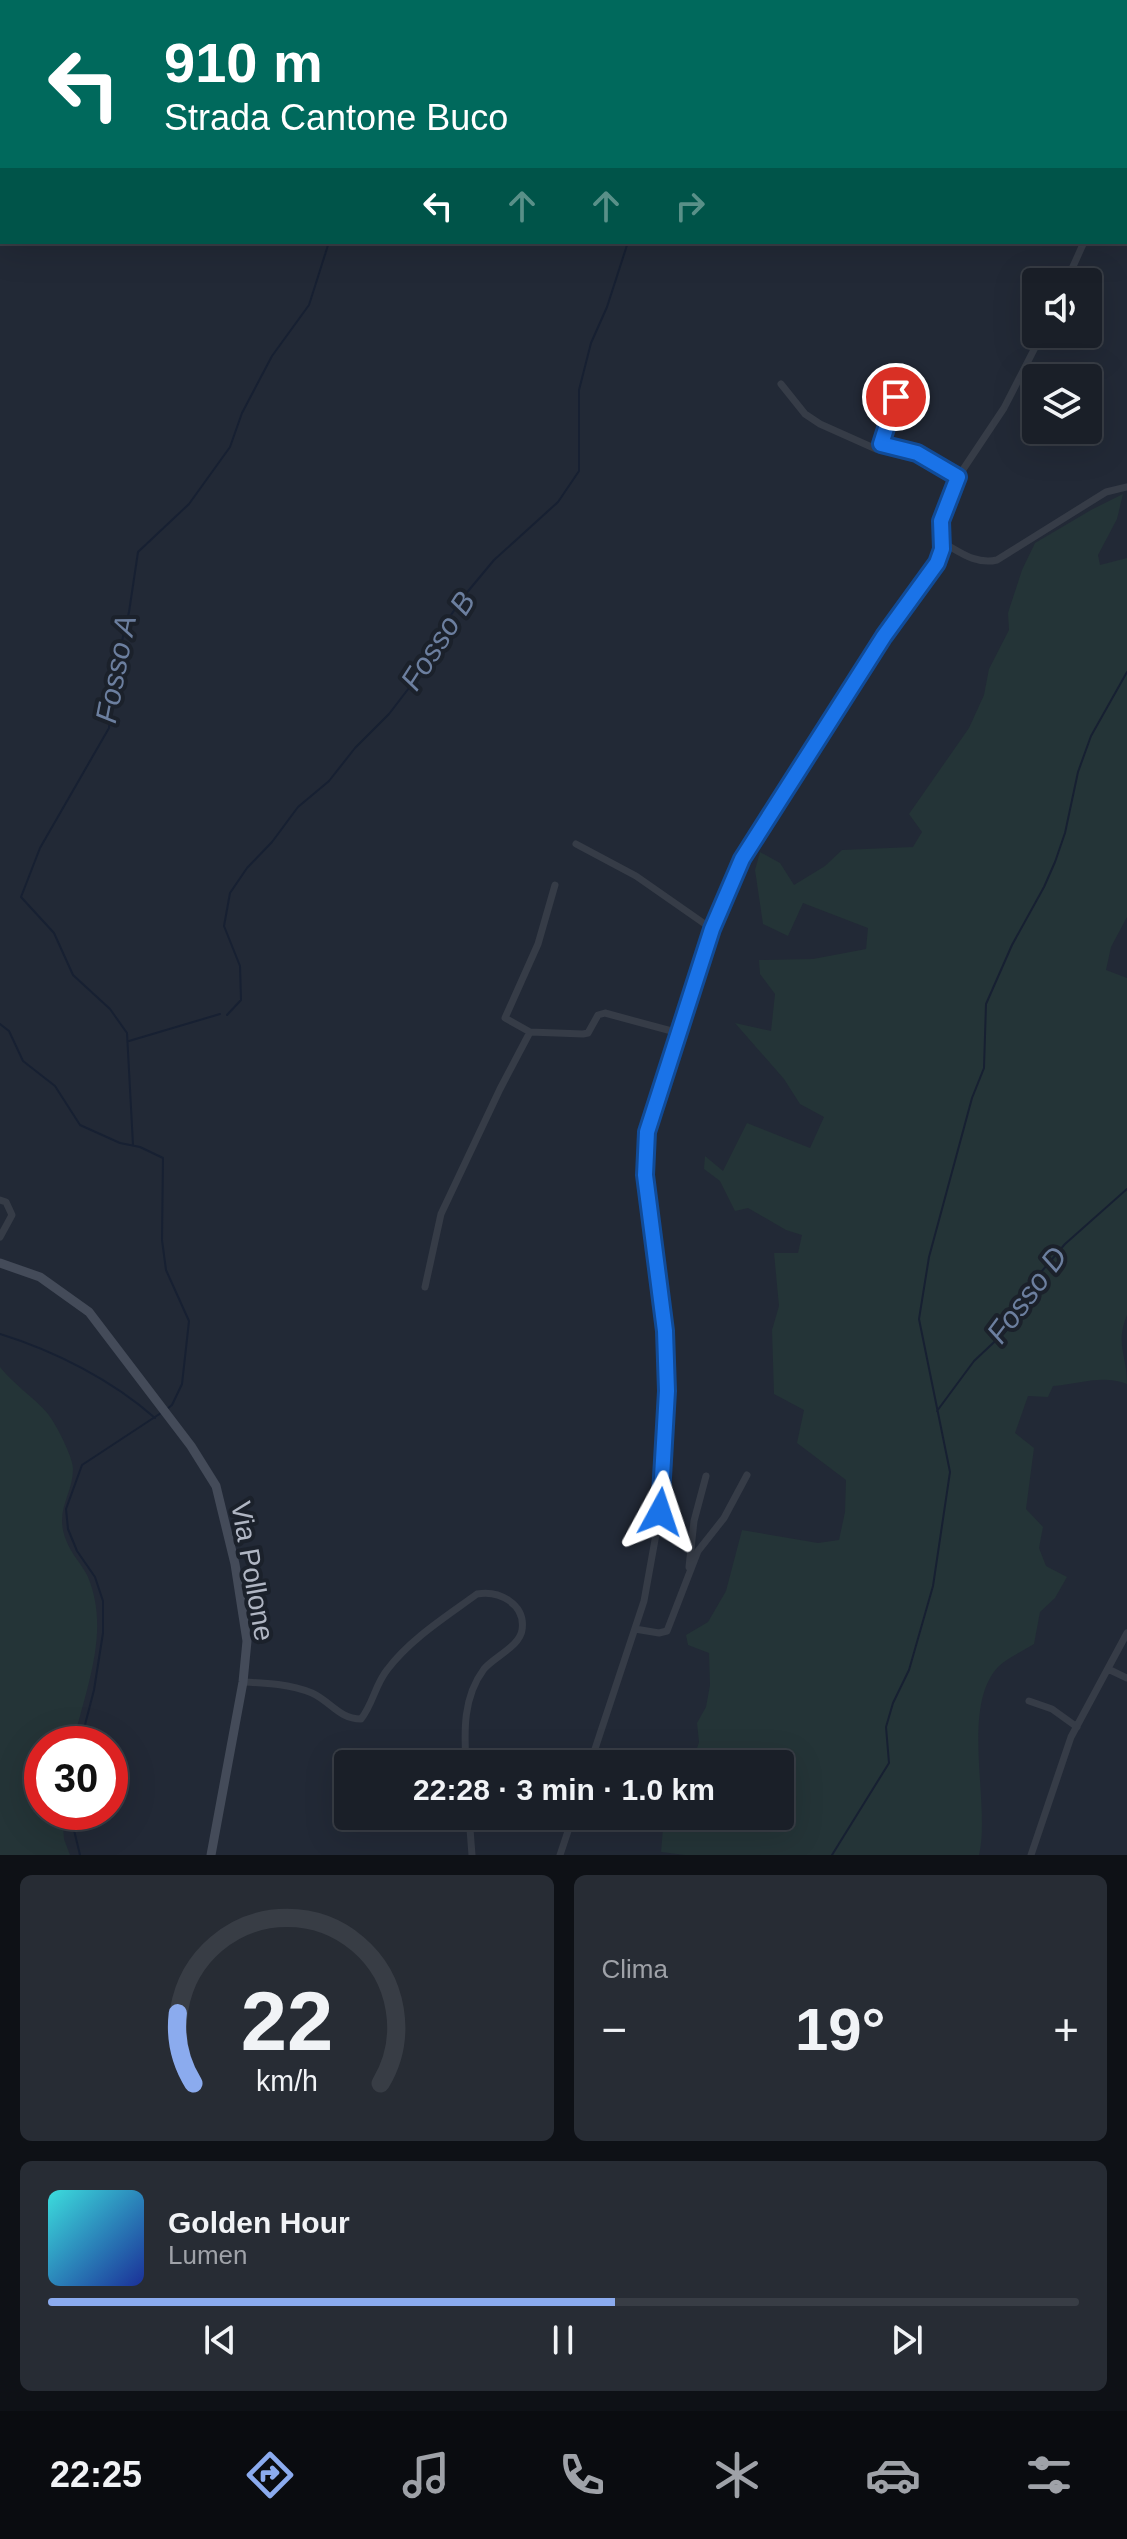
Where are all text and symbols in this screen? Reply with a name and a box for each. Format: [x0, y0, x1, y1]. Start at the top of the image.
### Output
text: 910 m [164, 31, 323, 94]
icon: left [32, 32, 136, 136]
text: Strada Cantone Buco [164, 97, 508, 138]
icon: left [416, 184, 460, 228]
icon: ahead [500, 184, 544, 228]
icon: ahead [584, 184, 628, 228]
icon: right [668, 184, 712, 228]
map controls [1022, 268, 1102, 444]
button: sound [1022, 268, 1102, 348]
pin [862, 363, 930, 431]
button: layers [1022, 364, 1102, 444]
icon: arrive [874, 375, 918, 419]
water label: Fosso B [394, 586, 481, 696]
water label: Fosso A [89, 612, 142, 726]
water label: Fosso D [980, 1240, 1073, 1349]
position arrow [618, 1470, 702, 1554]
street label: Via Pollone [225, 1499, 280, 1643]
speed limit sign: 30 [24, 1726, 128, 1830]
text: 22:28 · 3 min · 1.0 km [413, 1773, 715, 1806]
text: Clima [602, 1954, 668, 1984]
text: 22 [240, 1975, 333, 2068]
text: 19° [795, 1996, 886, 2063]
text: − [602, 2005, 627, 2054]
text: + [1053, 2005, 1079, 2054]
text: km/h [256, 2065, 318, 2097]
text: Golden Hour [168, 2206, 350, 2239]
text: Lumen [168, 2240, 248, 2270]
icon: previous [198, 2318, 242, 2362]
icon: pause [541, 2318, 585, 2362]
icon: next [885, 2318, 929, 2362]
icon: directions [242, 2447, 298, 2503]
icon: music [398, 2447, 454, 2503]
icon: phone [554, 2447, 610, 2503]
icon: climate [709, 2447, 765, 2503]
icon: car [865, 2447, 921, 2503]
icon: filters [1021, 2447, 1077, 2503]
text: 22:25 [50, 2454, 142, 2495]

